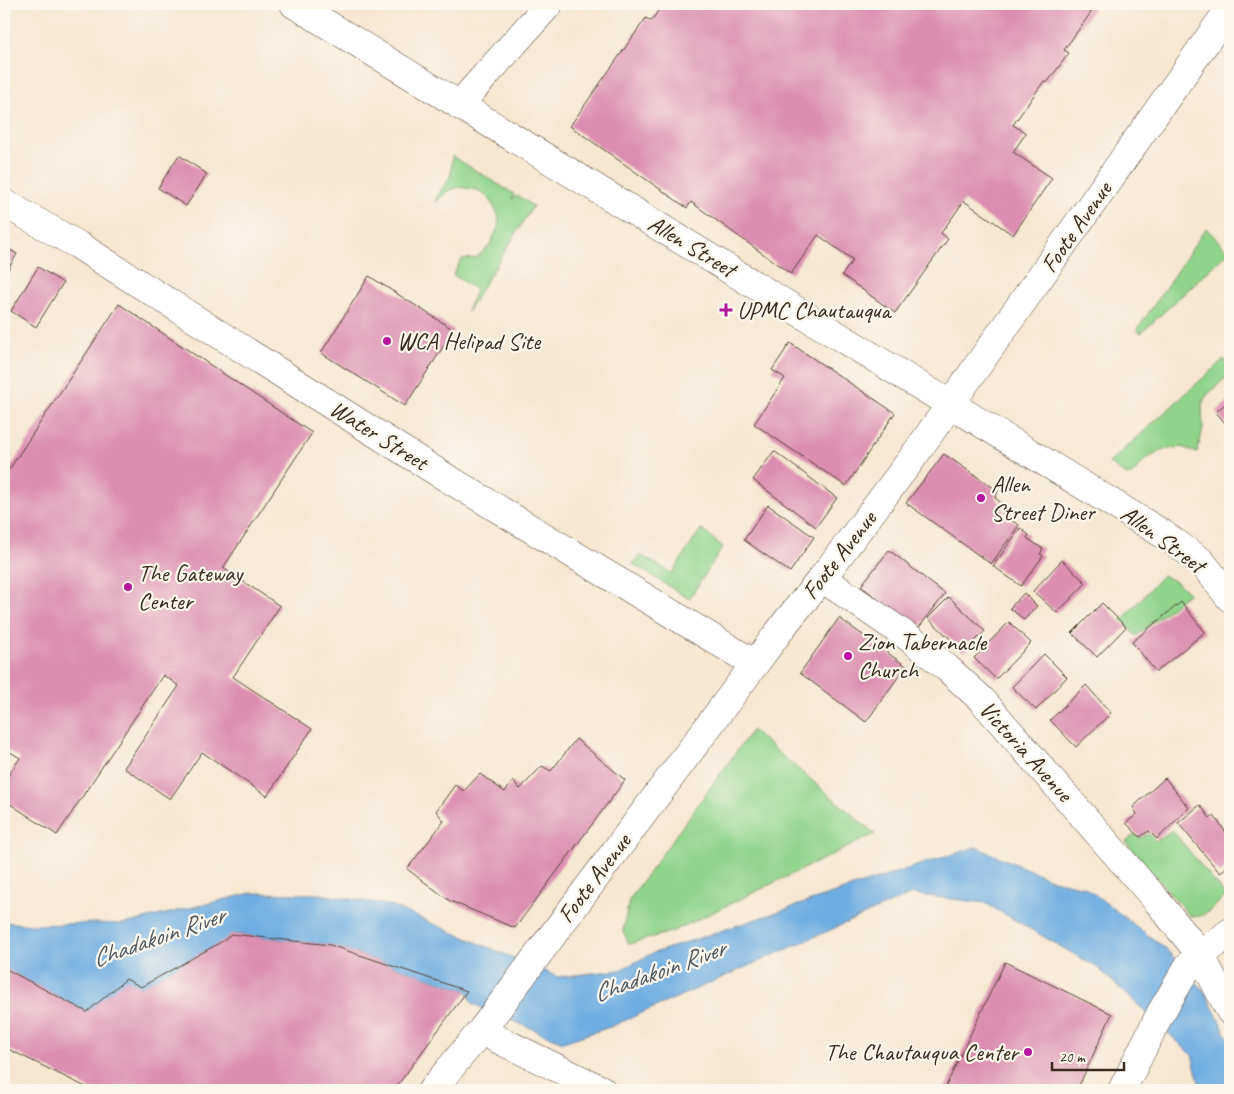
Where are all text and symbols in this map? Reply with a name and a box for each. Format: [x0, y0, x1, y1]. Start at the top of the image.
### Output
street label: Foote Avenue [1034, 174, 1119, 278]
street label: Allen Street [643, 208, 744, 285]
place label: UPMC Chautauqua [737, 295, 892, 325]
marker: UPMC Chautauqua [719, 303, 733, 317]
place label: WCA Helipad Site [397, 326, 542, 356]
marker: WCA Helipad Site [381, 335, 393, 347]
street label: Water Street [325, 393, 435, 478]
place label: Allen Street Diner [991, 469, 1097, 527]
marker: Allen Street Diner [975, 492, 987, 504]
street label: Allen Street [1115, 498, 1213, 581]
street label: Foote Avenue [795, 503, 884, 605]
place label: The Gateway Center [138, 558, 244, 616]
marker: The Gateway Center [122, 581, 134, 593]
place label: Zion Tabernacle Church [858, 627, 988, 685]
marker: Zion Tabernacle Church [842, 650, 854, 662]
street label: Victoria Avenue [973, 694, 1081, 809]
street label: Foote Avenue [551, 826, 639, 929]
water label: Chadakoin River [88, 898, 232, 975]
water label: Chadakoin River [589, 931, 733, 1010]
place label: The Chautauqua Center [825, 1037, 1020, 1067]
scale bar [1052, 1039, 1124, 1071]
marker: The Chautauqua Center [1022, 1046, 1034, 1058]
text: 20 m [1059, 1048, 1086, 1067]

